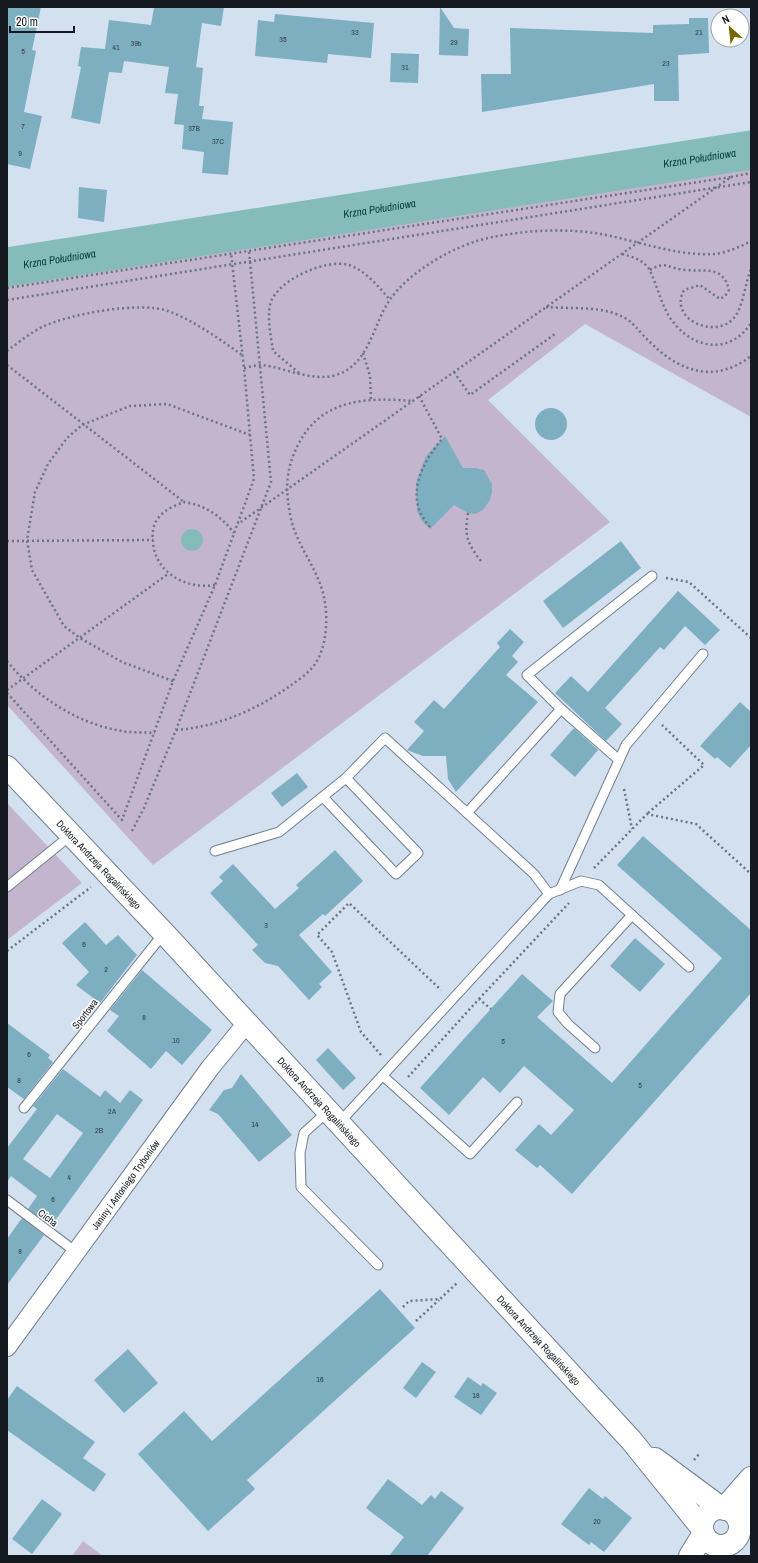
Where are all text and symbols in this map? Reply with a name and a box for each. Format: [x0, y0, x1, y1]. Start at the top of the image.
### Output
scale bar [10, 8, 74, 34]
north arrow [710, 8, 750, 48]
text: N [719, 11, 732, 27]
text: 20 m [16, 14, 38, 30]
house number: 33 [351, 27, 359, 37]
house number: 21 [695, 27, 703, 37]
house number: 35 [279, 34, 287, 44]
house number: 29 [450, 37, 458, 47]
house number: 39b [131, 38, 142, 48]
house number: 41 [112, 42, 120, 52]
house number: 5 [21, 46, 25, 56]
house number: 23 [662, 58, 670, 68]
house number: 31 [401, 62, 409, 72]
house number: 7 [21, 121, 25, 131]
house number: 37B [188, 123, 200, 133]
house number: 37C [212, 136, 224, 146]
water label: Krzna Południowa [662, 145, 737, 171]
house number: 9 [18, 148, 22, 158]
water label: Krzna Południowa [342, 196, 417, 221]
water label: Krzna Południowa [22, 246, 97, 271]
street label: Doktora Andrzeja Rogalińskiego [54, 817, 145, 912]
house number: 3 [264, 920, 268, 930]
house number: 6 [82, 939, 86, 949]
house number: 2 [104, 964, 108, 974]
street label: Sportowa [69, 996, 101, 1032]
house number: 8 [142, 1012, 146, 1022]
house number: 10 [172, 1035, 180, 1045]
house number: 5 [501, 1036, 505, 1046]
house number: 6 [27, 1049, 31, 1059]
street label: Doktora Andrzeja Rogalińskiego [275, 1054, 364, 1150]
house number: 8 [17, 1075, 21, 1085]
house number: 5 [638, 1080, 642, 1090]
house number: 2A [108, 1106, 117, 1116]
house number: 14 [251, 1119, 259, 1129]
house number: 2B [95, 1125, 104, 1135]
street label: Janiny i Antoniego Tryboniów [88, 1137, 162, 1232]
house number: 4 [67, 1172, 71, 1182]
house number: 6 [51, 1194, 55, 1204]
street label: Cicha [36, 1206, 61, 1230]
house number: 8 [18, 1246, 22, 1256]
street label: Doktora Andrzeja Rogalińskiego [494, 1292, 584, 1388]
house number: 16 [316, 1374, 324, 1384]
house number: 18 [472, 1390, 480, 1400]
house number: 20 [593, 1516, 601, 1526]

